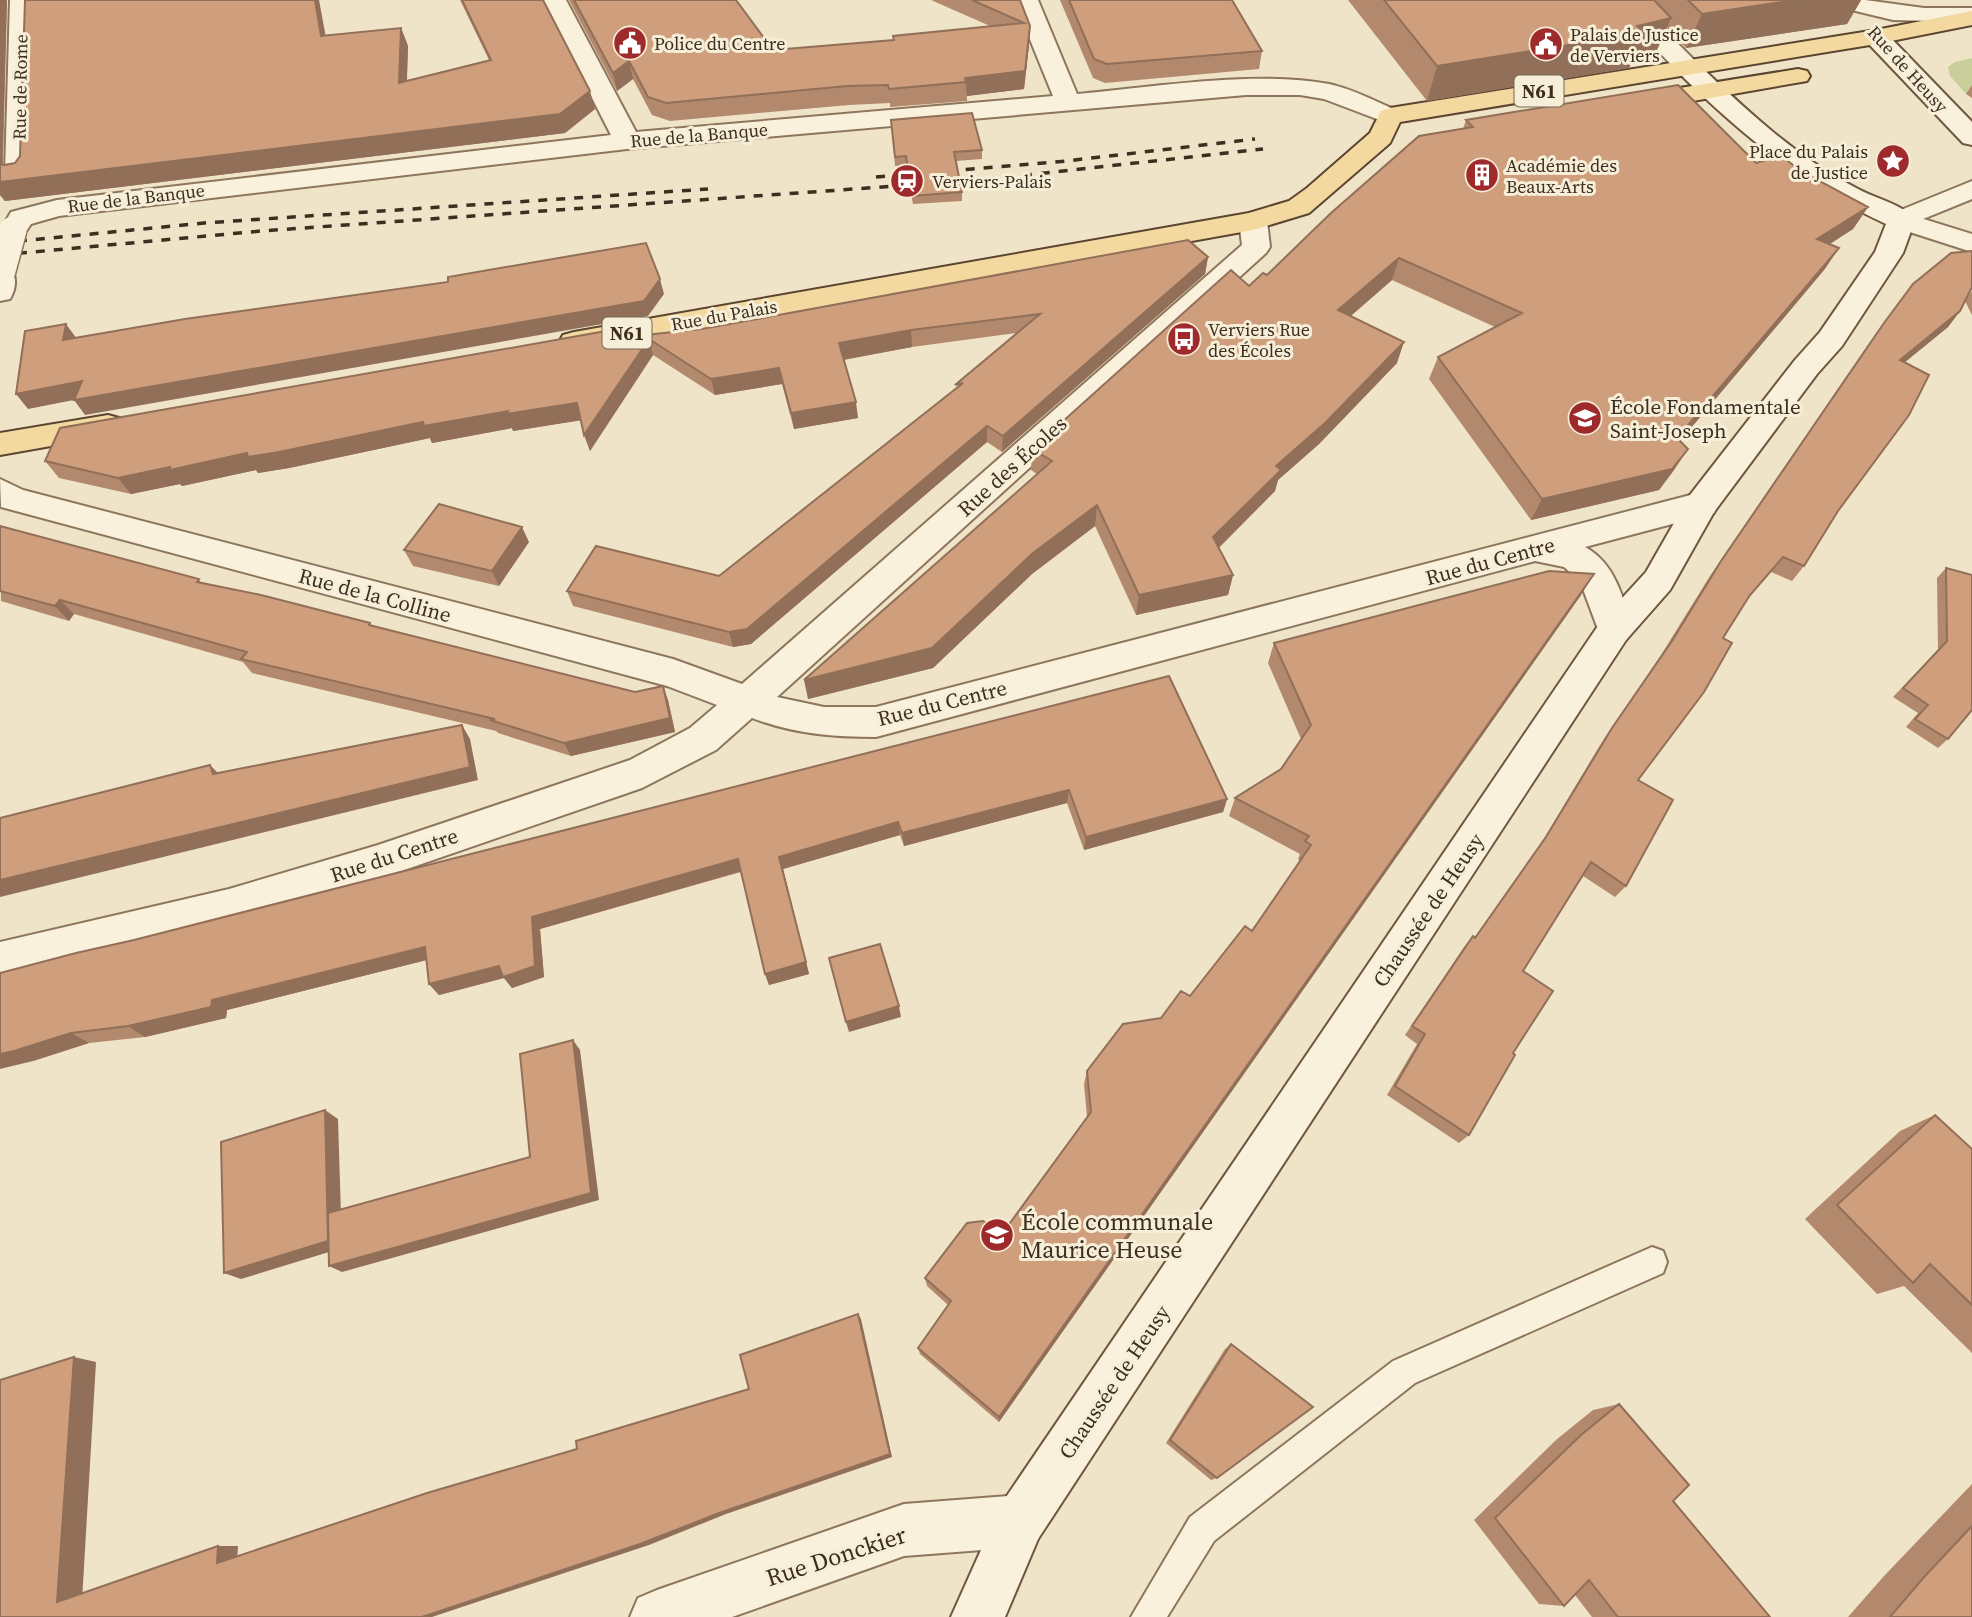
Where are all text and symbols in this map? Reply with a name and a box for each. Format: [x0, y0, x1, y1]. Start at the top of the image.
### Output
street label: Rue de Heusy [1862, 20, 1954, 119]
place label: Palais de Justice de Verviers [1570, 22, 1699, 68]
public building icon: Police du Centre [611, 24, 649, 62]
public building icon: Palais de Justice de Verviers [1527, 25, 1565, 63]
place label: Police du Centre [654, 31, 785, 56]
street label: Rue de Rome [7, 34, 33, 140]
road number: N61 [1514, 76, 1564, 106]
street label: Rue de la Banque [629, 117, 769, 153]
place label: Place du Palais de Justice [1749, 139, 1868, 185]
place icon: Place du Palais de Justice [1874, 142, 1912, 180]
place label: Académie des Beaux-Arts [1506, 153, 1617, 199]
building icon: Académie des Beaux-Arts [1463, 156, 1501, 194]
station icon: Verviers-Palais [888, 162, 926, 200]
place label: Verviers-Palais [932, 169, 1052, 194]
street label: Rue de la Banque [66, 177, 206, 219]
street label: Rue du Palais [669, 293, 779, 337]
place label: Verviers Rue des Écoles [1208, 317, 1310, 363]
road number: N61 [602, 318, 652, 348]
bus stop icon: Verviers Rue des Écoles [1165, 320, 1203, 358]
place label: École Fondamentale Saint-Joseph [1610, 392, 1801, 445]
school or university icon: École Fondamentale Saint-Joseph [1566, 399, 1604, 437]
street label: Rue des Écoles [951, 409, 1073, 523]
street label: Rue du Centre [1422, 530, 1558, 592]
street label: Rue de la Colline [295, 561, 455, 629]
street label: Rue du Centre [874, 673, 1010, 733]
street label: Rue du Centre [326, 821, 462, 889]
street label: Chaussée de Heusy [1366, 827, 1490, 993]
place label: École communale Maurice Heuse [1021, 1205, 1213, 1266]
school or university icon: École communale Maurice Heuse [978, 1216, 1016, 1254]
street label: Chaussée de Heusy [1052, 1299, 1176, 1465]
street label: Rue Donckier [762, 1518, 910, 1594]

